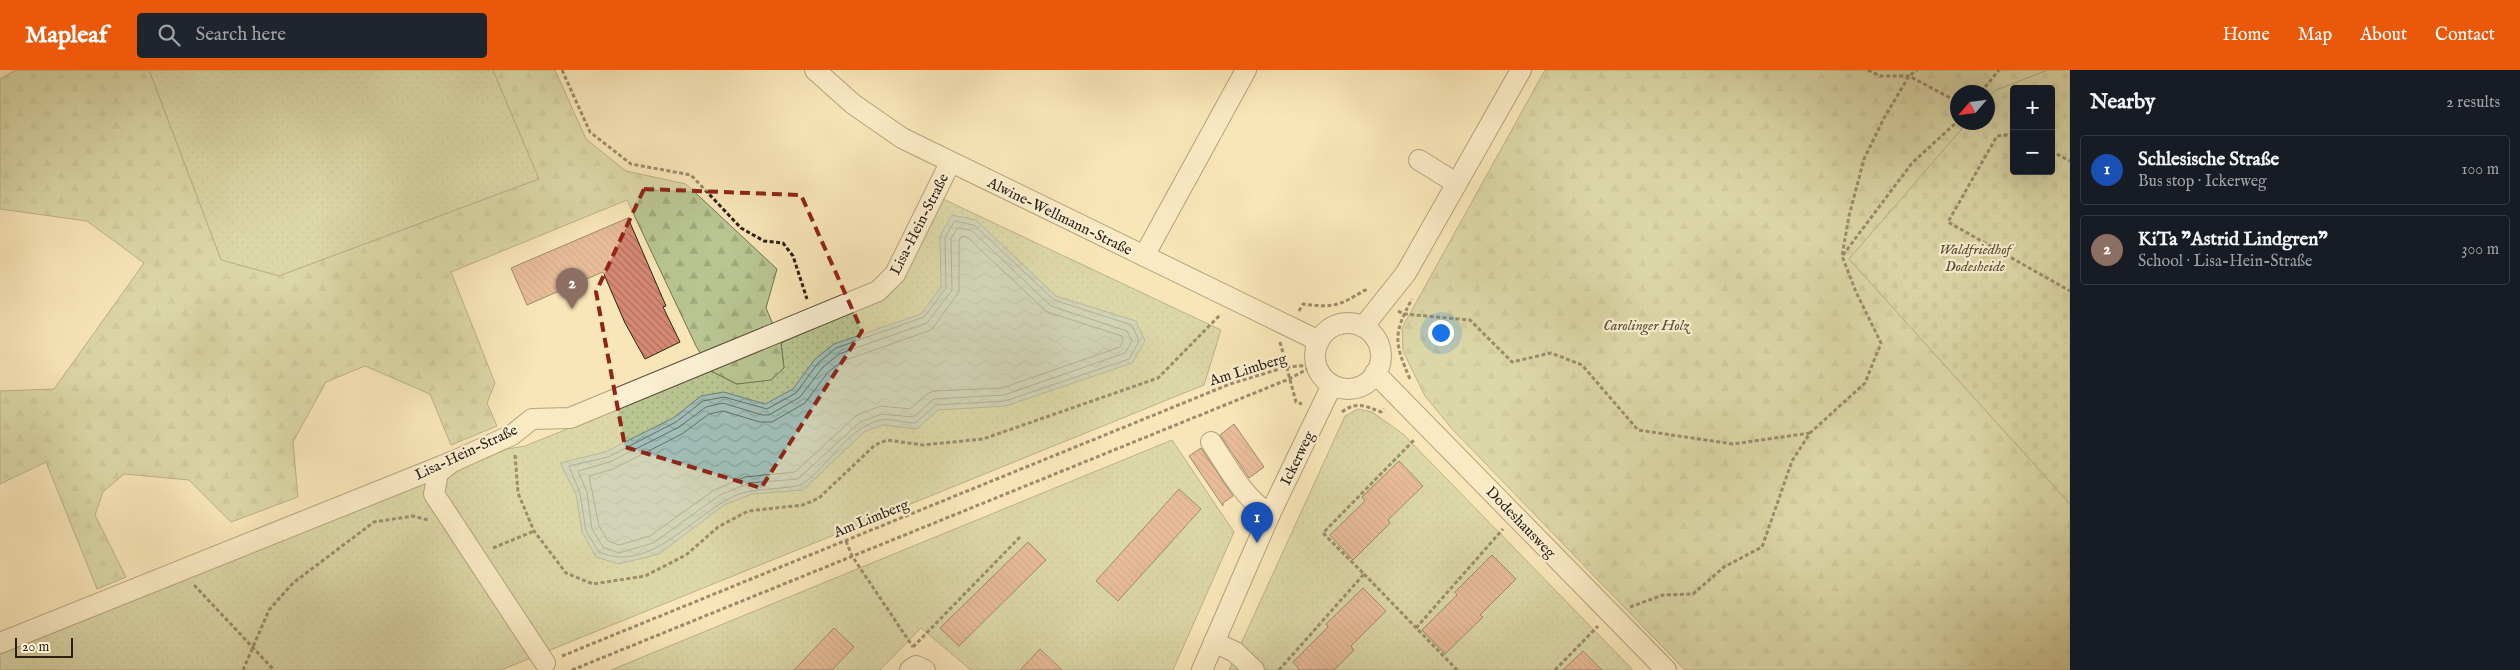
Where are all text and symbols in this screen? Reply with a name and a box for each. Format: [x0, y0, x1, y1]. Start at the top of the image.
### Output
search box [137, 13, 487, 58]
text: Mapleaf [25, 20, 107, 51]
icon: search [155, 21, 183, 49]
text: Search here [195, 23, 286, 47]
text: Home [2223, 24, 2270, 47]
text: Map [2298, 24, 2332, 47]
text: About [2360, 24, 2407, 47]
text: Contact [2435, 24, 2495, 47]
north arrow [1950, 85, 1995, 130]
map controls [2010, 85, 2055, 175]
button: + [2010, 85, 2055, 130]
text: Nearby [2090, 89, 2155, 116]
text: 2 results [2446, 93, 2500, 113]
button: − [2010, 130, 2055, 175]
text: Schlesische Straße [2138, 148, 2279, 172]
text: 1 [2104, 160, 2110, 180]
text: 100 m [2462, 160, 2499, 180]
street label: Lisa-Hein-Straße [886, 170, 953, 278]
text: Bus stop · Ickerweg [2138, 172, 2267, 192]
street label: Alwine-Wellmann-Straße [983, 173, 1135, 260]
text: KiTa "Astrid Lindgren" [2138, 228, 2328, 252]
park label: Waldfriedhof Dodesheide [1939, 240, 2015, 276]
text: 2 [2103, 240, 2111, 260]
text: 300 m [2461, 240, 2499, 260]
text: School · Lisa-Hein-Straße [2138, 252, 2312, 272]
pin: 2 [556, 268, 588, 309]
park label: Carolinger Holz [1603, 316, 1690, 336]
your location [1428, 320, 1454, 346]
street label: Am Limberg [1206, 348, 1290, 391]
street label: Lisa-Hein-Straße [412, 420, 521, 485]
street label: Ickerweg [1276, 427, 1319, 488]
street label: Dodeshausweg [1482, 482, 1560, 563]
street label: Am Limberg [830, 494, 913, 543]
pin: 1 [1241, 502, 1273, 543]
scale bar [15, 635, 72, 658]
text: 20 m [22, 638, 49, 656]

